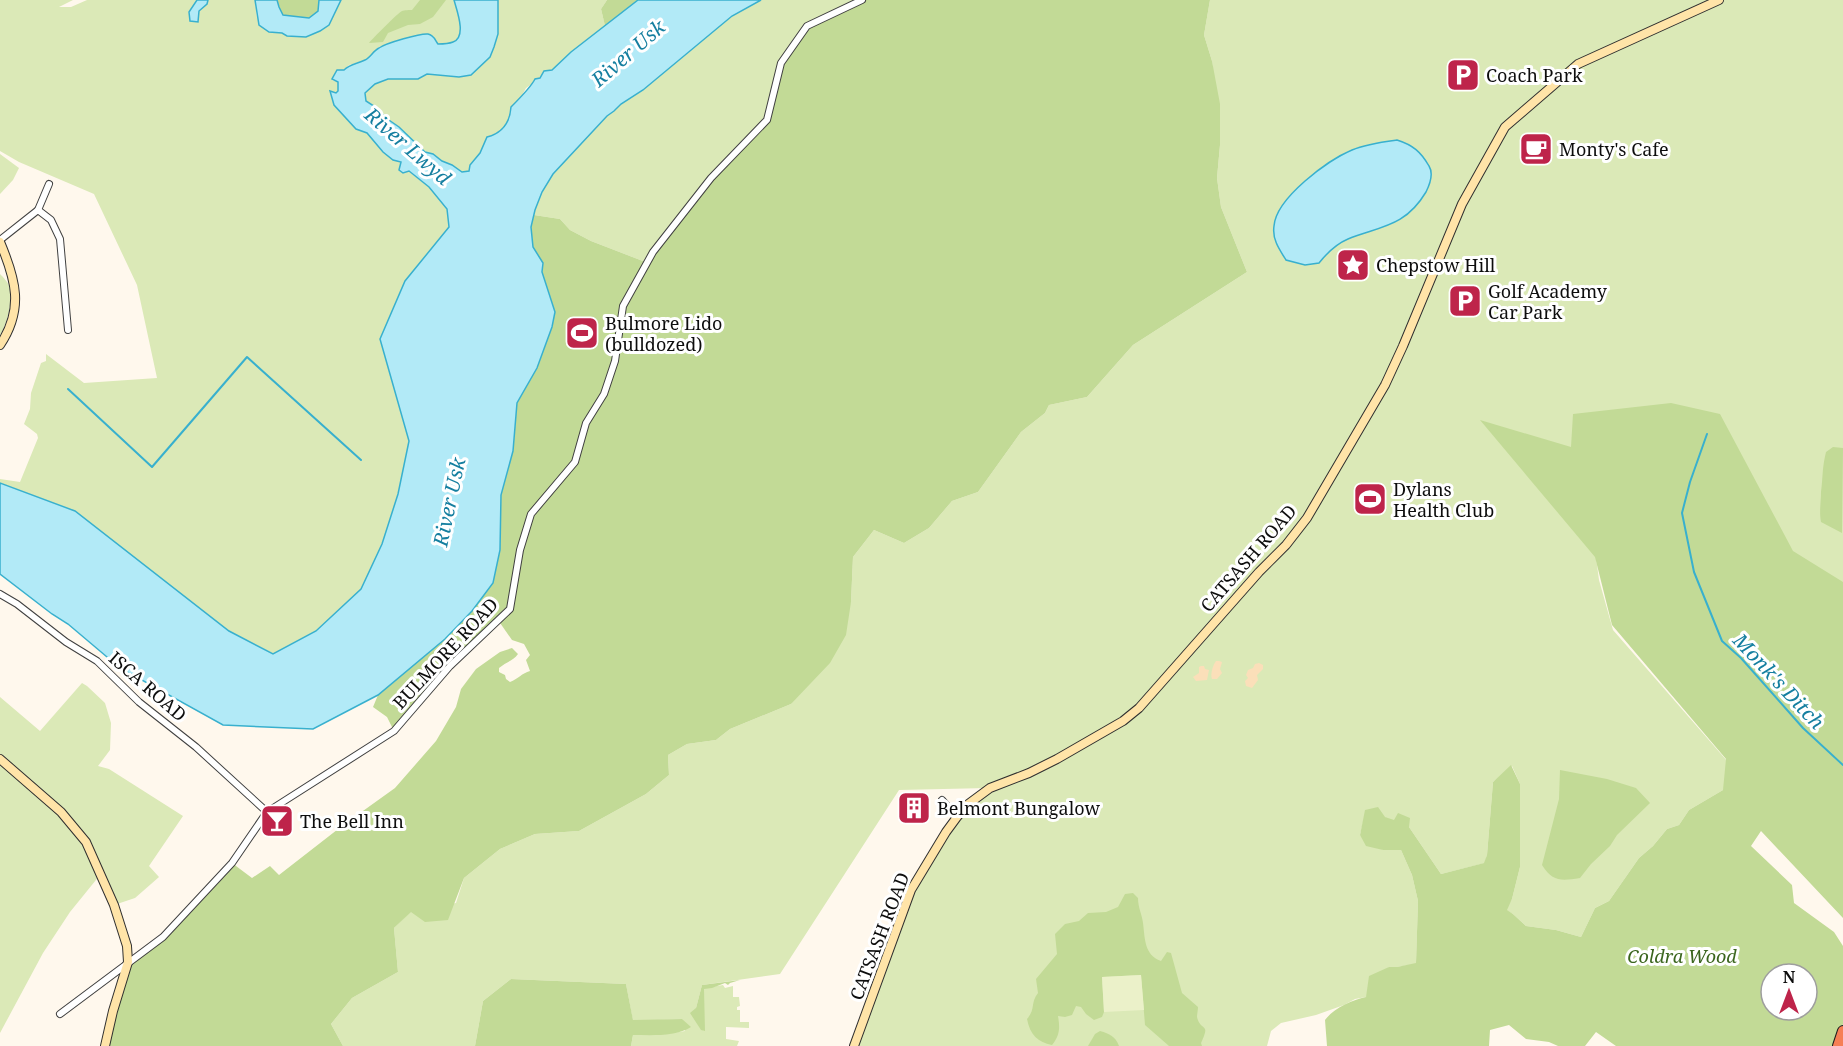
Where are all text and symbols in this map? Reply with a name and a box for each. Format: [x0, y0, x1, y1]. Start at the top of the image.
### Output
water label: River Usk [584, 13, 671, 93]
parking icon: Coach Park [1445, 57, 1481, 93]
place label: Coach Park [1486, 63, 1583, 87]
water label: River Lwyd [359, 101, 457, 191]
cafe icon: Monty's Cafe [1518, 131, 1554, 167]
place label: Monty's Cafe [1559, 137, 1669, 161]
place icon: Chepstow Hill [1335, 247, 1371, 283]
place label: Chepstow Hill [1376, 253, 1496, 277]
place label: Golf Academy Car Park [1488, 279, 1608, 324]
parking icon: Golf Academy Car Park [1447, 283, 1483, 319]
place label: Bulmore Lido (bulldozed) [605, 311, 722, 356]
sports icon: Bulmore Lido (bulldozed) [564, 315, 600, 351]
water label: River Usk [426, 455, 472, 550]
place label: Dylans Health Club [1393, 477, 1494, 522]
sports icon: Dylans Health Club [1352, 481, 1388, 517]
street label: CATSASH ROAD [1195, 499, 1301, 617]
street label: BULMORE ROAD [387, 592, 503, 714]
water label: Monk's Ditch [1727, 626, 1831, 735]
street label: ISCA ROAD [104, 646, 192, 726]
building icon: Belmont Bungalow [896, 790, 932, 826]
place label: Belmont Bungalow [937, 796, 1101, 820]
bar icon: The Bell Inn [259, 803, 295, 839]
place label: The Bell Inn [300, 809, 404, 833]
street label: CATSASH ROAD [844, 869, 914, 1003]
park label: Coldra Wood [1627, 944, 1737, 968]
north arrow [1759, 962, 1819, 1022]
text: N [1783, 966, 1796, 988]

